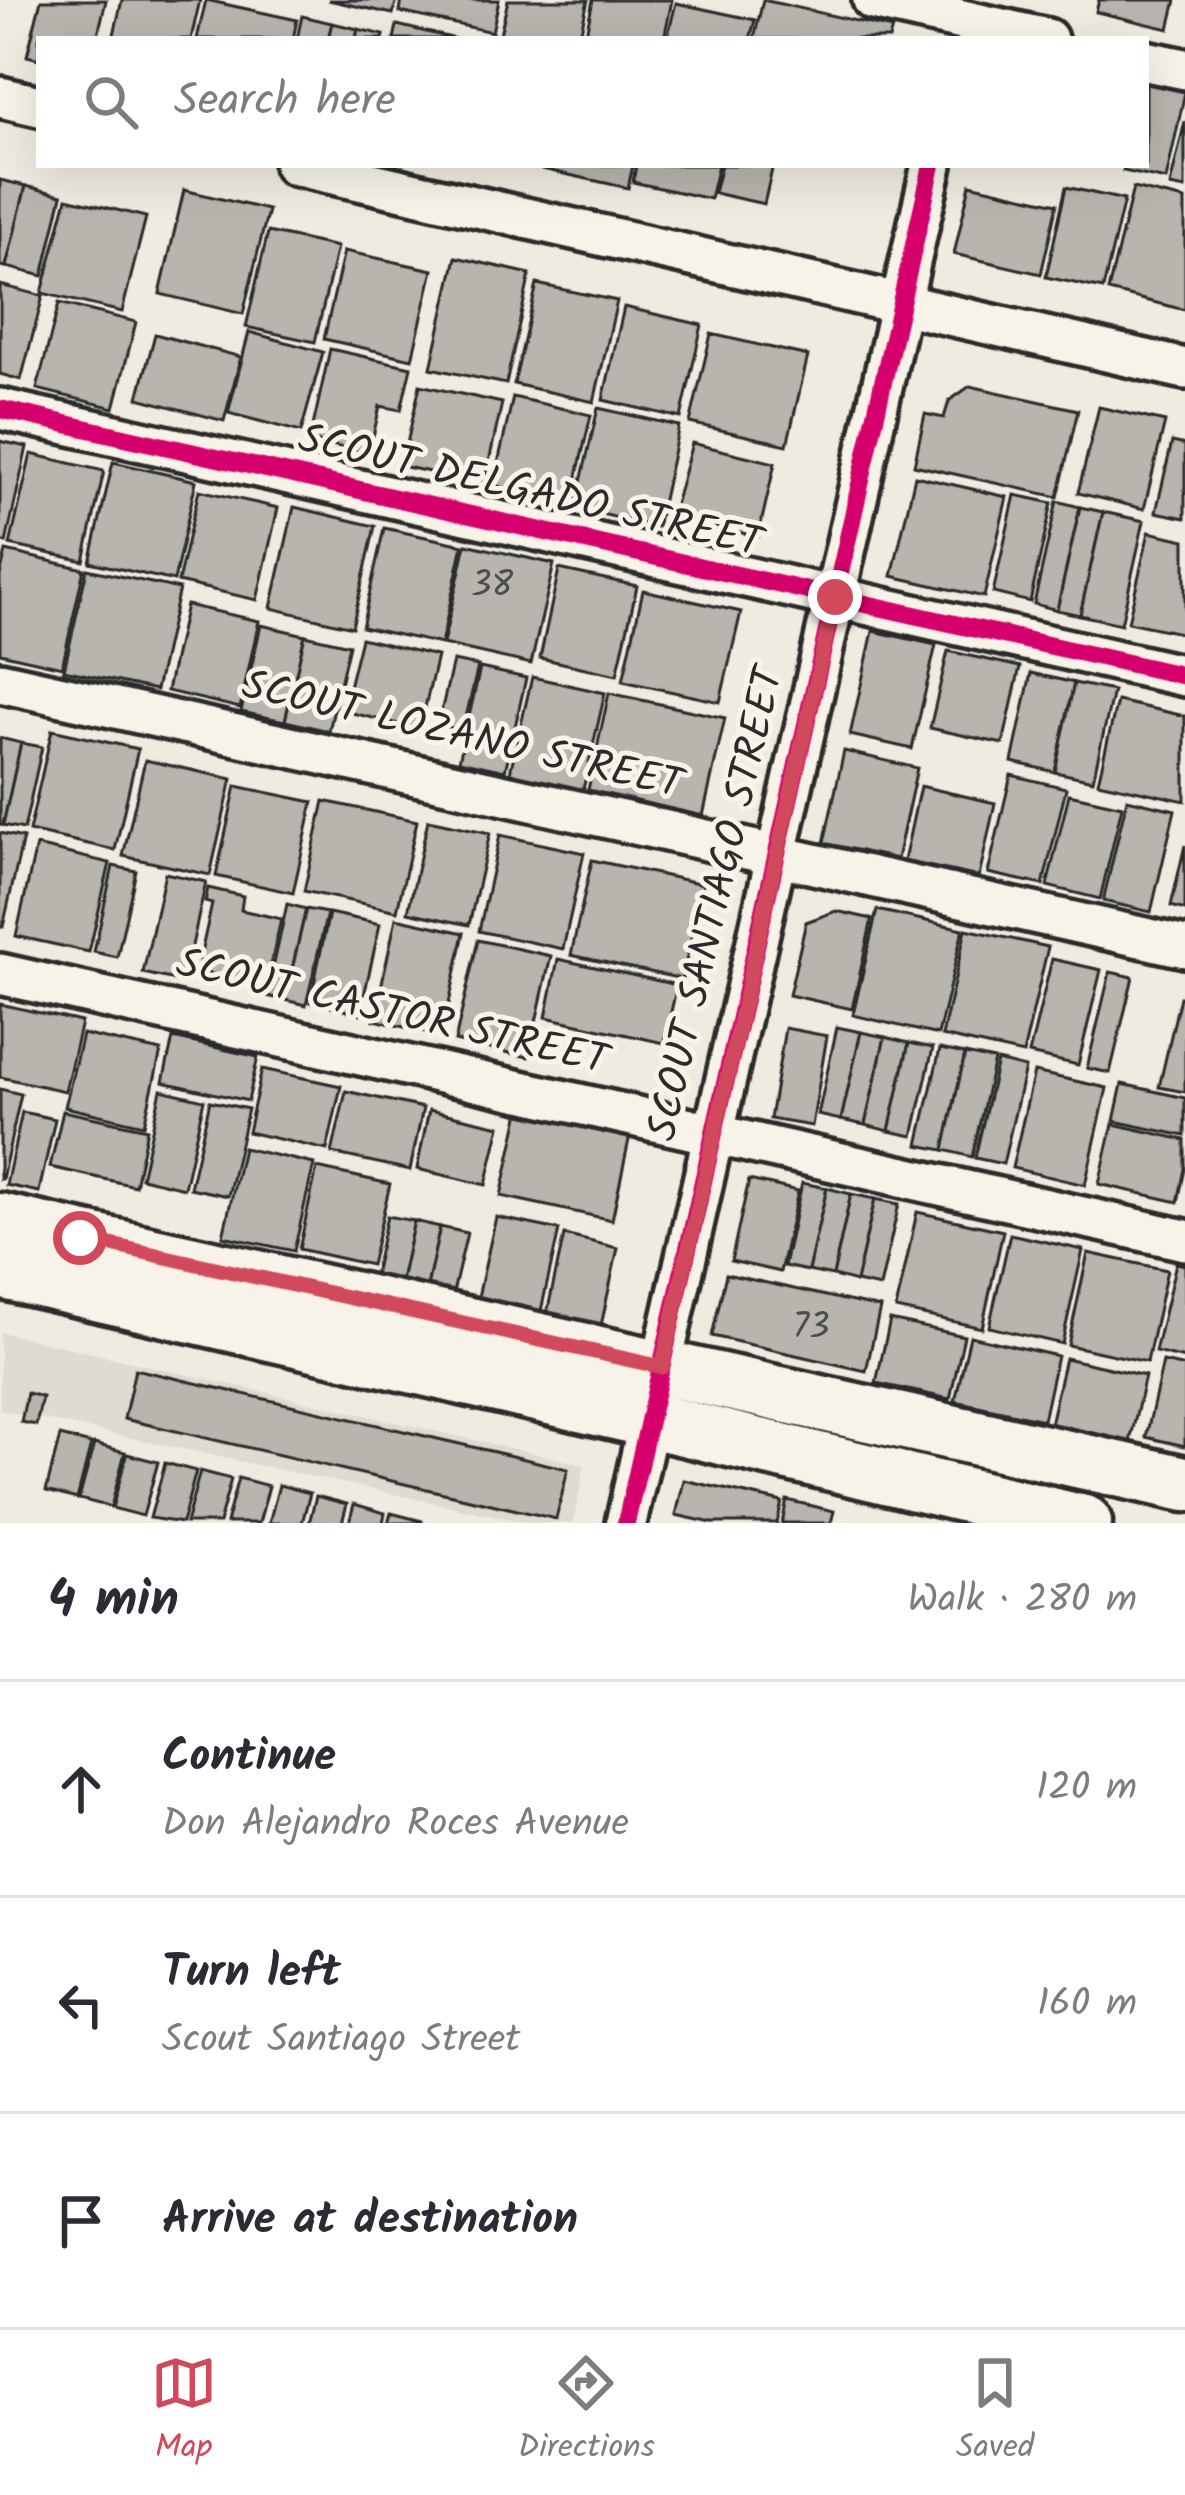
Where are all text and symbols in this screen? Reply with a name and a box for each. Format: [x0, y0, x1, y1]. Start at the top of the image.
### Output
search box [36, 36, 1149, 168]
text: Search here [174, 66, 396, 138]
icon: search [78, 69, 144, 135]
street label: SCOUT DELGADO STREET [292, 406, 772, 579]
house number: 38 [471, 558, 513, 615]
route end [808, 570, 862, 624]
street label: SCOUT LOZANO STREET [235, 653, 692, 820]
street label: SCOUT SANTIAGO STREET [630, 657, 805, 1147]
street label: SCOUT CASTOR STREET [170, 931, 618, 1096]
route start [53, 1211, 107, 1265]
house number: 73 [792, 1300, 830, 1357]
text: 4 min [48, 1561, 179, 1642]
text: Walk · 280 m [908, 1570, 1137, 1632]
text: Continue [162, 1722, 336, 1794]
icon: ahead [48, 1756, 114, 1822]
text: 120 m [1036, 1758, 1137, 1820]
text: Don Alejandro Roces Avenue [162, 1794, 629, 1856]
text: Turn left [162, 1938, 341, 2010]
icon: left [48, 1972, 114, 2038]
text: 160 m [1037, 1974, 1137, 2036]
text: Scout Santiago Street [162, 2010, 520, 2072]
text: Arrive at destination [162, 2185, 578, 2257]
icon: arrive [48, 2188, 114, 2254]
tab: Map [151, 2350, 217, 2475]
tab: Directions [518, 2350, 655, 2475]
tab: Saved [956, 2350, 1034, 2475]

